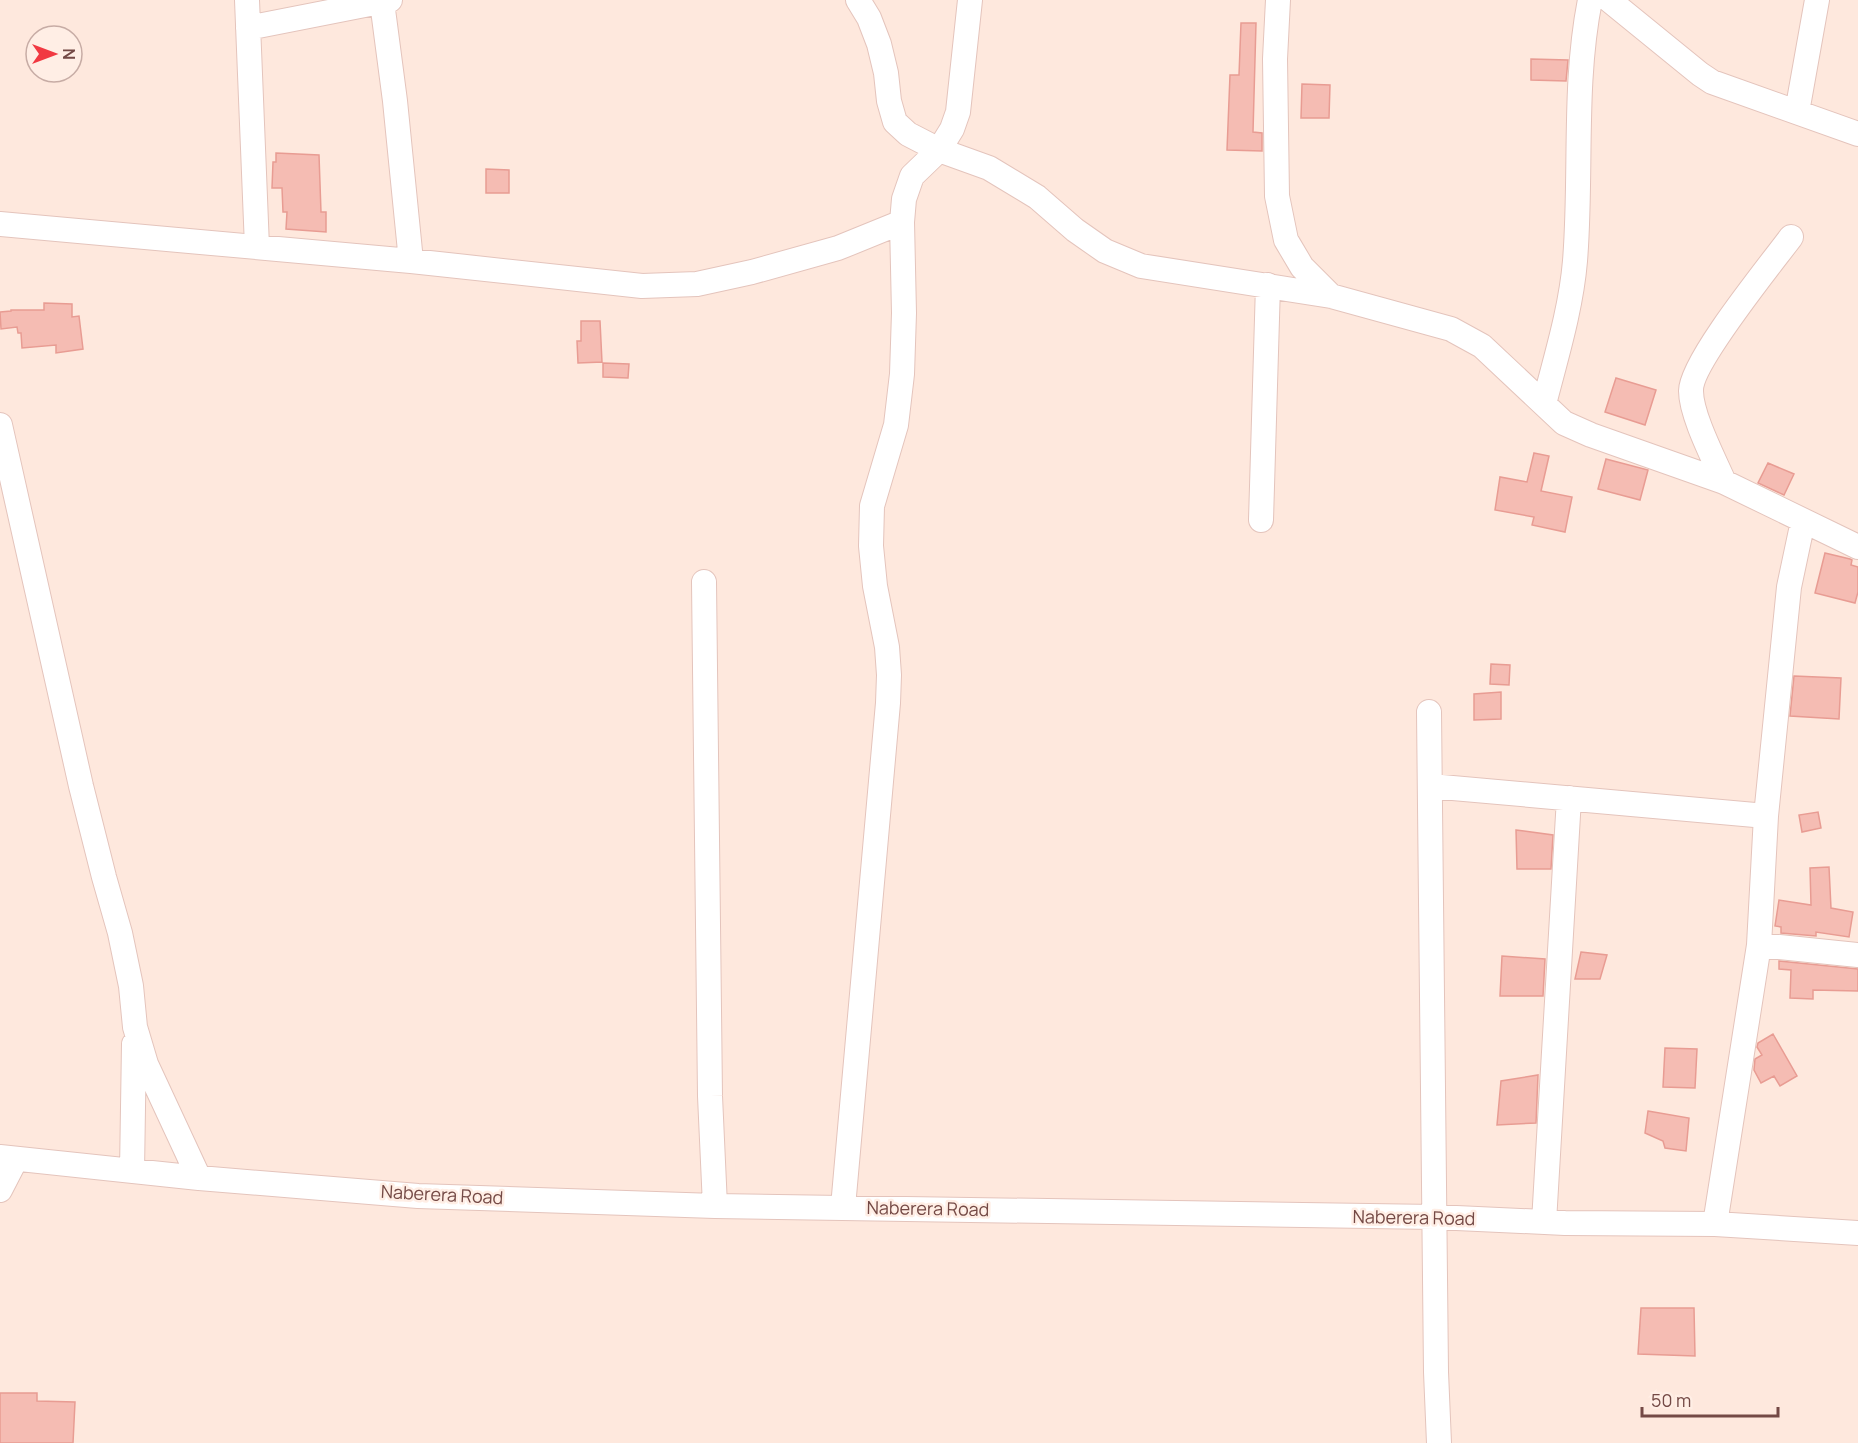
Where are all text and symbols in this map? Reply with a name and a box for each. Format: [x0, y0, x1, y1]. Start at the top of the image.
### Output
north arrow [24, 24, 84, 84]
text: N [58, 48, 80, 60]
street label: Naberera Road [380, 1179, 504, 1209]
street label: Naberera Road [866, 1195, 990, 1221]
street label: Naberera Road [1352, 1204, 1476, 1230]
scale bar [1642, 1380, 1778, 1418]
text: 50 m [1651, 1388, 1691, 1412]

